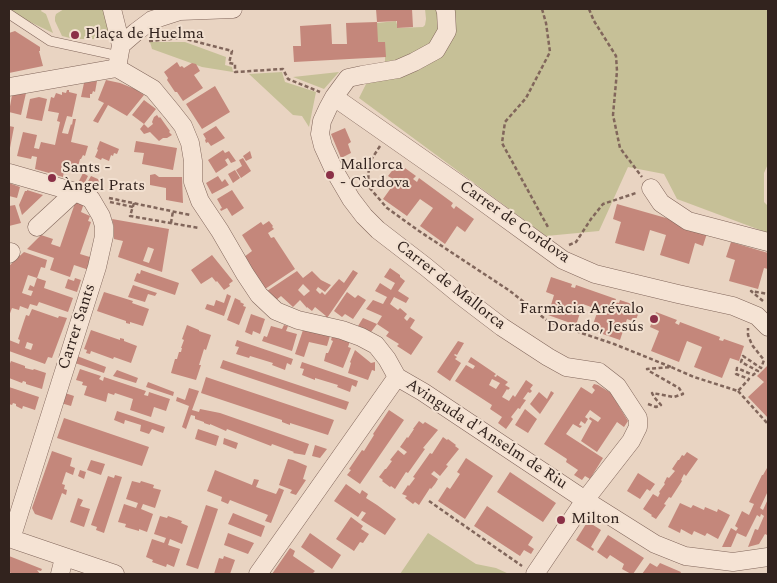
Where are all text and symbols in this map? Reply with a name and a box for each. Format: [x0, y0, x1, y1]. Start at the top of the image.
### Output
place label: Plaça de Huelma [85, 25, 204, 45]
marker: Plaça de Huelma [69, 29, 81, 41]
place label: Mallorca - Còrdova [340, 156, 410, 194]
place label: Sants - Àngel Prats [62, 159, 145, 197]
marker: Mallorca - Còrdova [324, 169, 336, 181]
marker: Sants - Àngel Prats [46, 172, 58, 184]
street label: Carrer de Cordova [455, 178, 573, 268]
street label: Carrer de Mallorca [391, 237, 509, 335]
street label: Carrer Sants [55, 282, 101, 372]
place label: Farmàcia Arévalo Dorado, Jesús [519, 300, 644, 338]
marker: Farmàcia Arévalo Dorado, Jesús [648, 313, 660, 325]
street label: Avinguda d'Anselm de Riu [402, 376, 570, 494]
place label: Milton [571, 510, 620, 530]
marker: Milton [555, 514, 567, 526]

